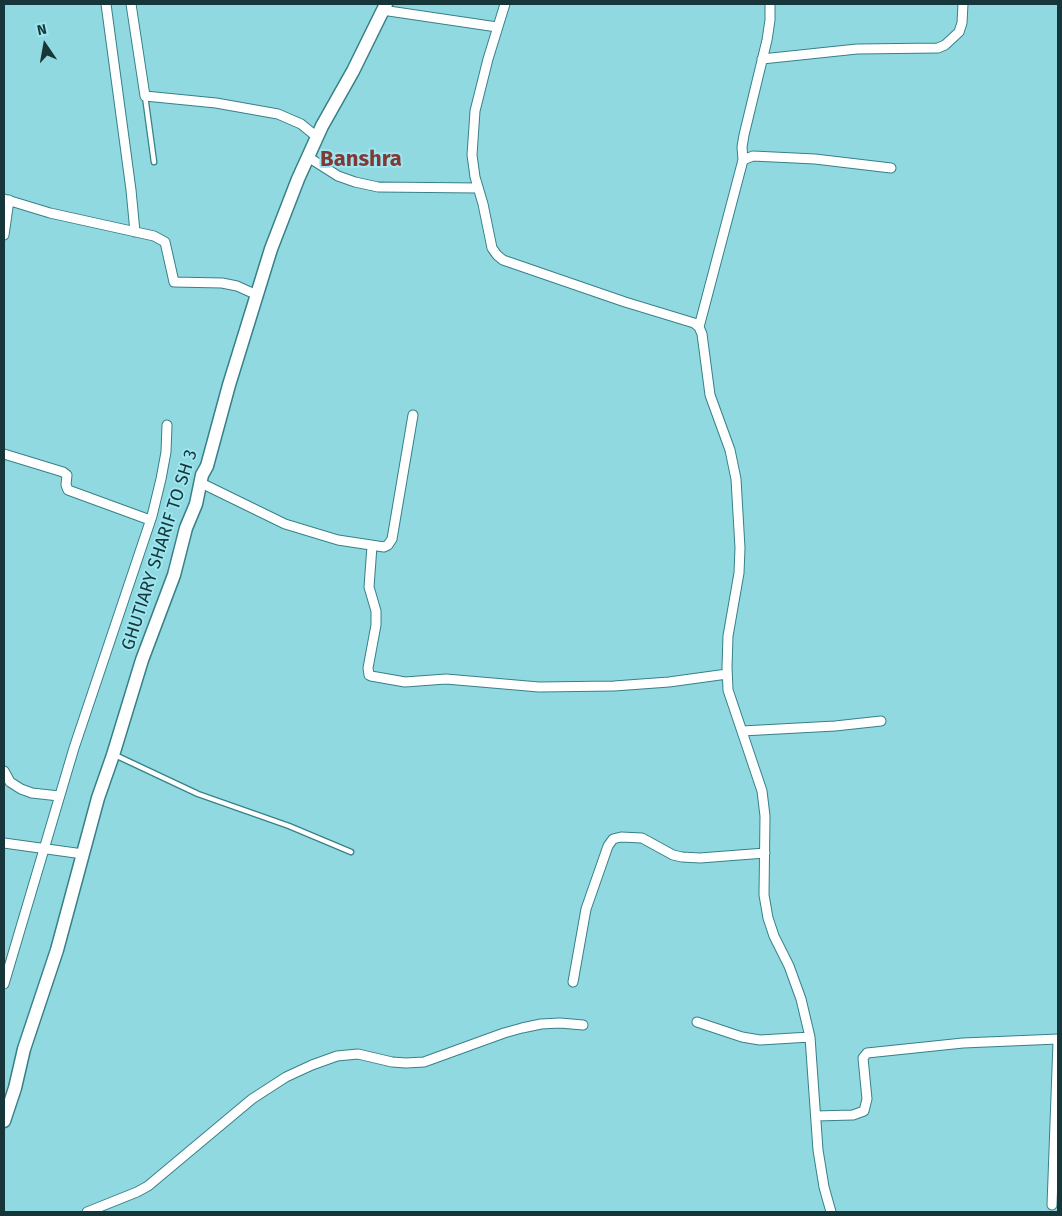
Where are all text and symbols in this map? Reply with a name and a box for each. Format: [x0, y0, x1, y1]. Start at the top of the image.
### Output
north arrow [20, 20, 70, 70]
text: N [35, 21, 48, 39]
district label: Banshra [320, 147, 402, 173]
street label: GHUTIARY SHARIF TO SH 3 [117, 447, 203, 653]

